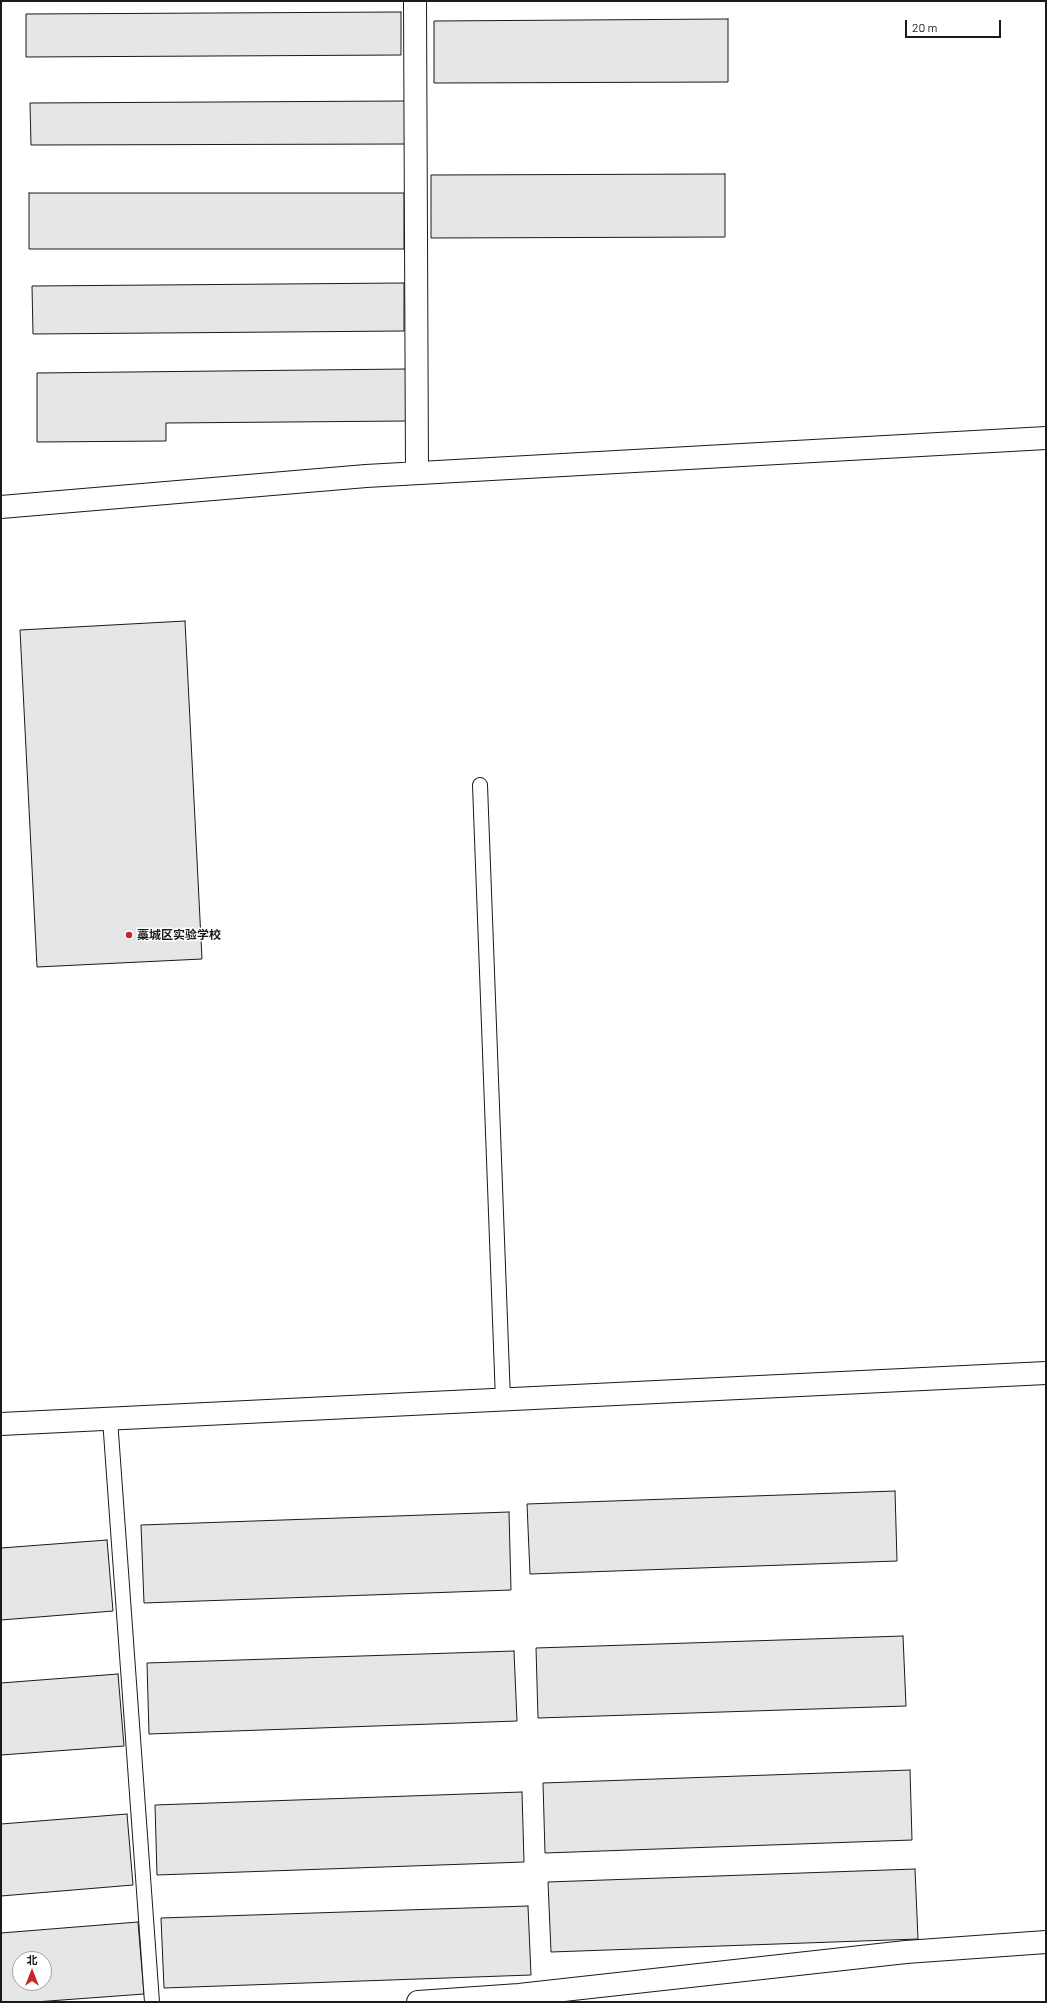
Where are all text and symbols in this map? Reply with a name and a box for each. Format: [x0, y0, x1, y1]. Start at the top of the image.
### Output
scale bar [907, 12, 1003, 38]
text: 20 m [912, 20, 938, 34]
place label: 藁城区实验学校 [137, 928, 221, 942]
marker: 藁城区实验学校 [124, 930, 134, 940]
north arrow [12, 1951, 52, 1991]
text: 北 [27, 1953, 38, 1966]

